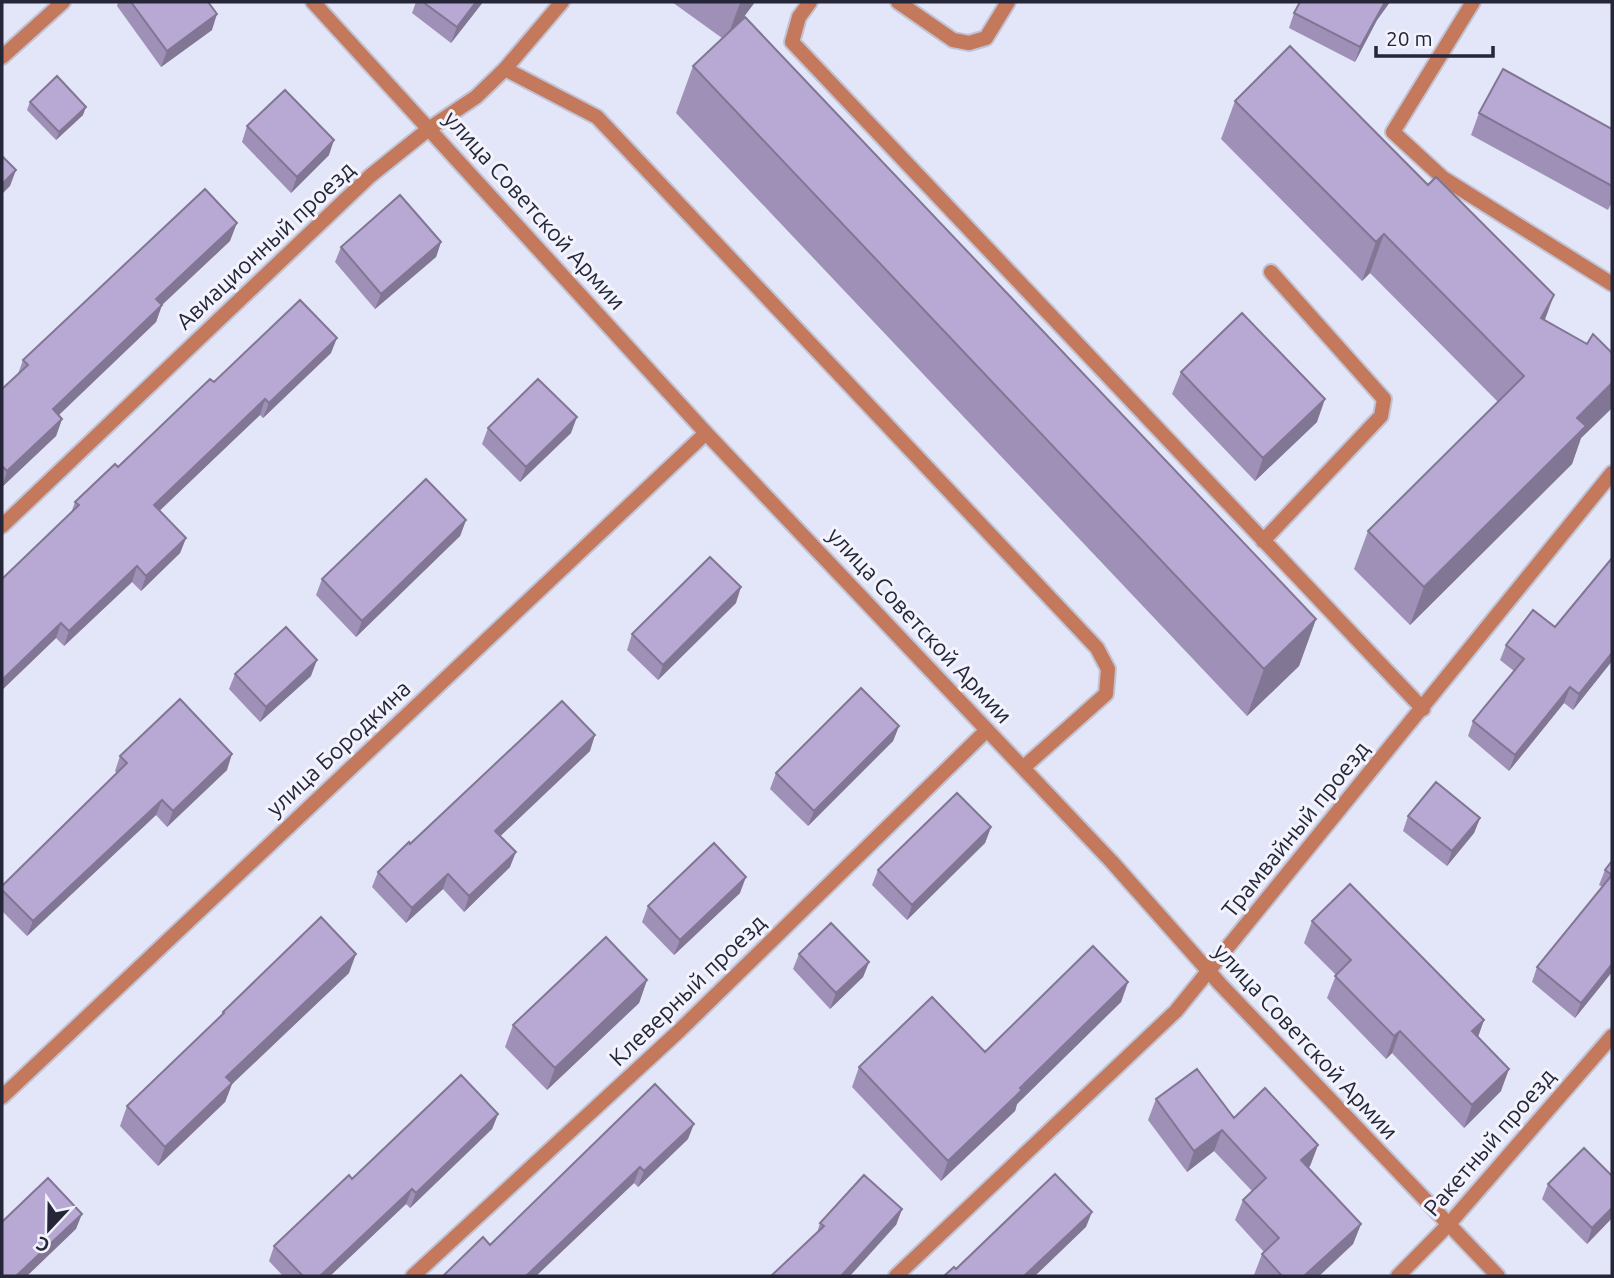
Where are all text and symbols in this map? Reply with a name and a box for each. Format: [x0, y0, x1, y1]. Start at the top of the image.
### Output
scale bar [1376, 14, 1493, 58]
text: 20 m [1386, 26, 1433, 50]
street label: улица Советской Армии [439, 106, 631, 314]
street label: Авиационный проезд [171, 156, 359, 334]
street label: улица Советской Армии [823, 522, 1017, 728]
street label: улица Бородкина [261, 675, 415, 821]
street label: Трамвайный проезд [1216, 736, 1374, 922]
street label: Клеверный проезд [604, 909, 770, 1071]
street label: улица Советской Армии [1209, 938, 1403, 1144]
street label: Ракетный проезд [1418, 1063, 1560, 1221]
north arrow [14, 1194, 84, 1264]
text: С [33, 1232, 52, 1257]

